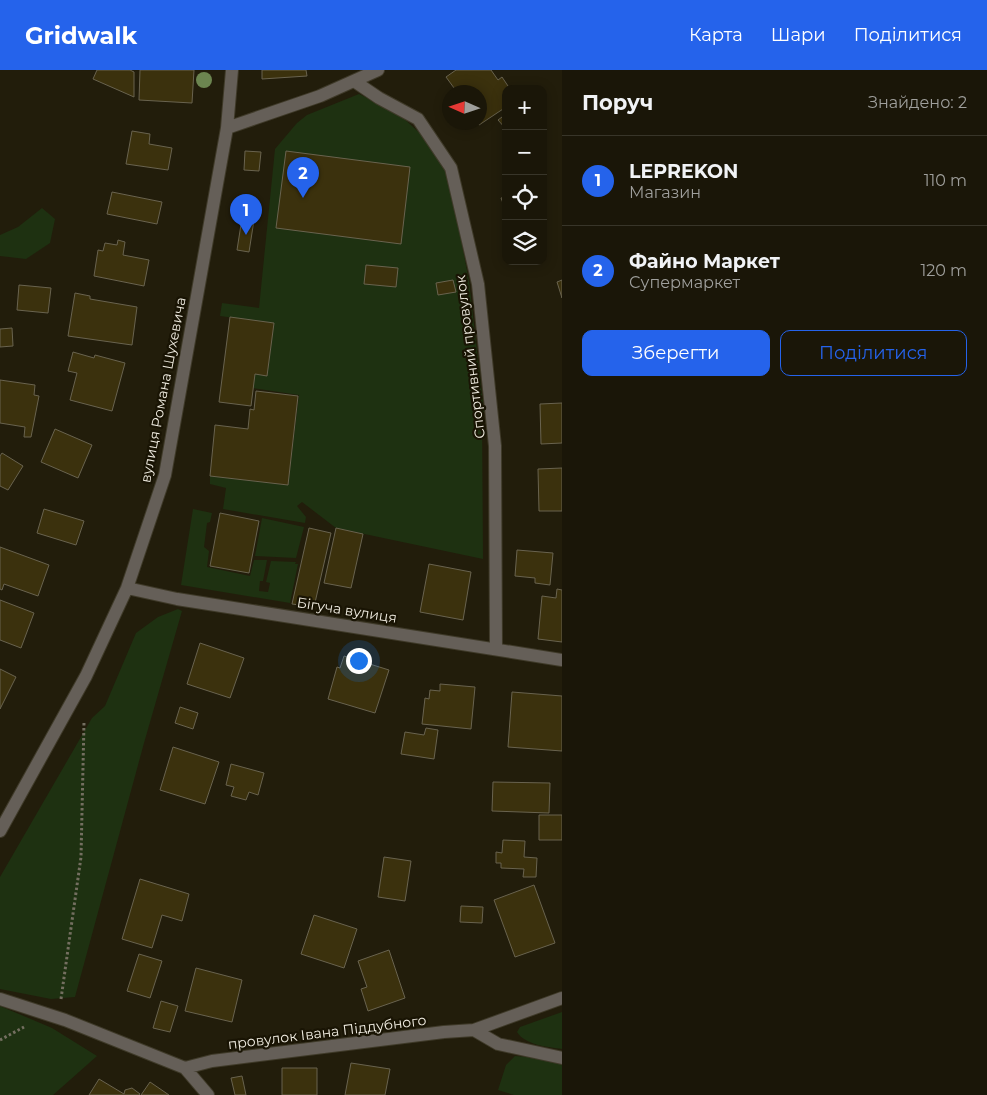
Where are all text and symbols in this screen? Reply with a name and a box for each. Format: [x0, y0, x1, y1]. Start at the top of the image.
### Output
text: Gridwalk [25, 21, 137, 50]
text: Карта [689, 24, 743, 46]
text: Шари [771, 24, 826, 46]
text: Поділитися [854, 24, 962, 46]
north arrow [442, 85, 487, 130]
map controls [502, 85, 547, 265]
button: + [502, 85, 547, 130]
text: Поруч [582, 90, 653, 115]
text: Знайдено: 2 [868, 93, 967, 112]
button: − [502, 130, 547, 175]
pin: 2 [287, 157, 319, 198]
text: LEPREKON [629, 160, 738, 183]
text: 1 [595, 171, 601, 190]
text: 110 m [924, 171, 967, 190]
button: locate [502, 175, 547, 220]
text: Магазин [629, 183, 701, 202]
pin: 1 [230, 194, 262, 235]
button: layers [502, 220, 547, 265]
text: Файно Маркет [629, 250, 780, 273]
text: 2 [593, 261, 603, 280]
text: 120 m [920, 261, 967, 280]
text: Супермаркет [629, 273, 740, 292]
street label: Спортивний провулок [451, 274, 489, 440]
street label: вулиця Романа Шухевича [136, 296, 190, 484]
button: Зберегти [582, 330, 770, 376]
button: Поділитися [780, 330, 967, 376]
street label: Бігуча вулиця [296, 593, 398, 627]
your location [346, 648, 372, 674]
street label: провулок Івана Піддубного [227, 1011, 427, 1053]

